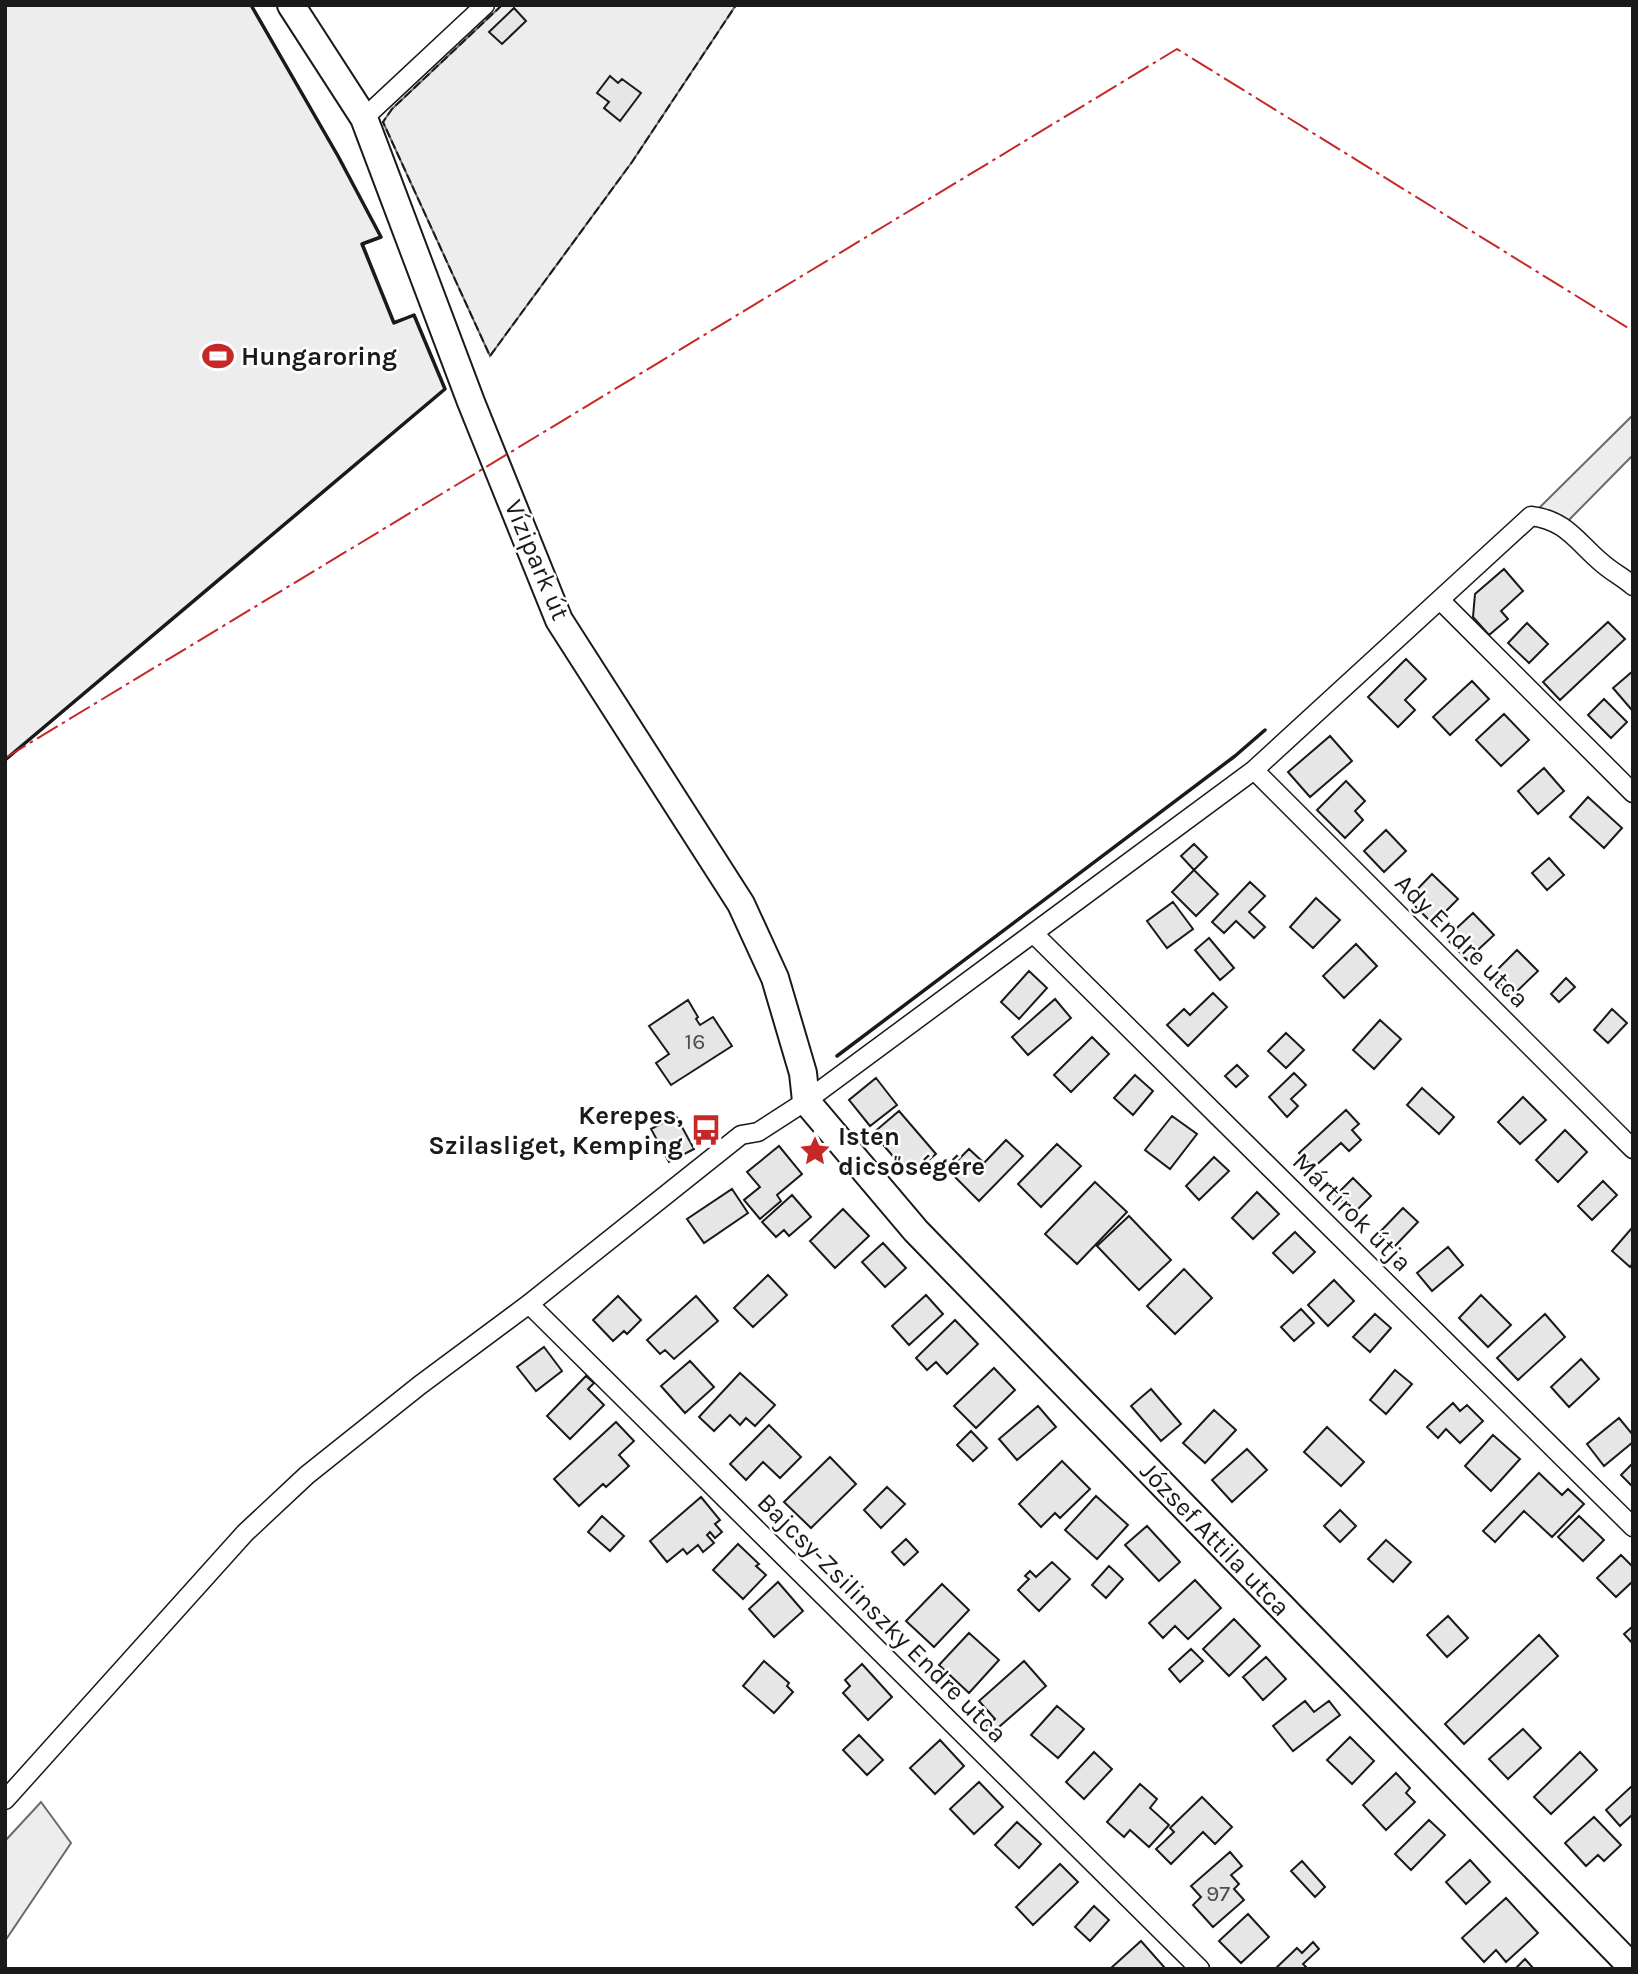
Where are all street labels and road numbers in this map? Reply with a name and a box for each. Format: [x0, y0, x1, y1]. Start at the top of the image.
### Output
street label: Vízipark út [498, 495, 576, 625]
street label: Ady Endre utca [1389, 868, 1535, 1014]
street label: Mártírok útja [1286, 1146, 1418, 1278]
street label: József Attila utca [1134, 1455, 1296, 1623]
street label: Bajcsy-Zsilinszky Endre utca [751, 1487, 1013, 1749]

